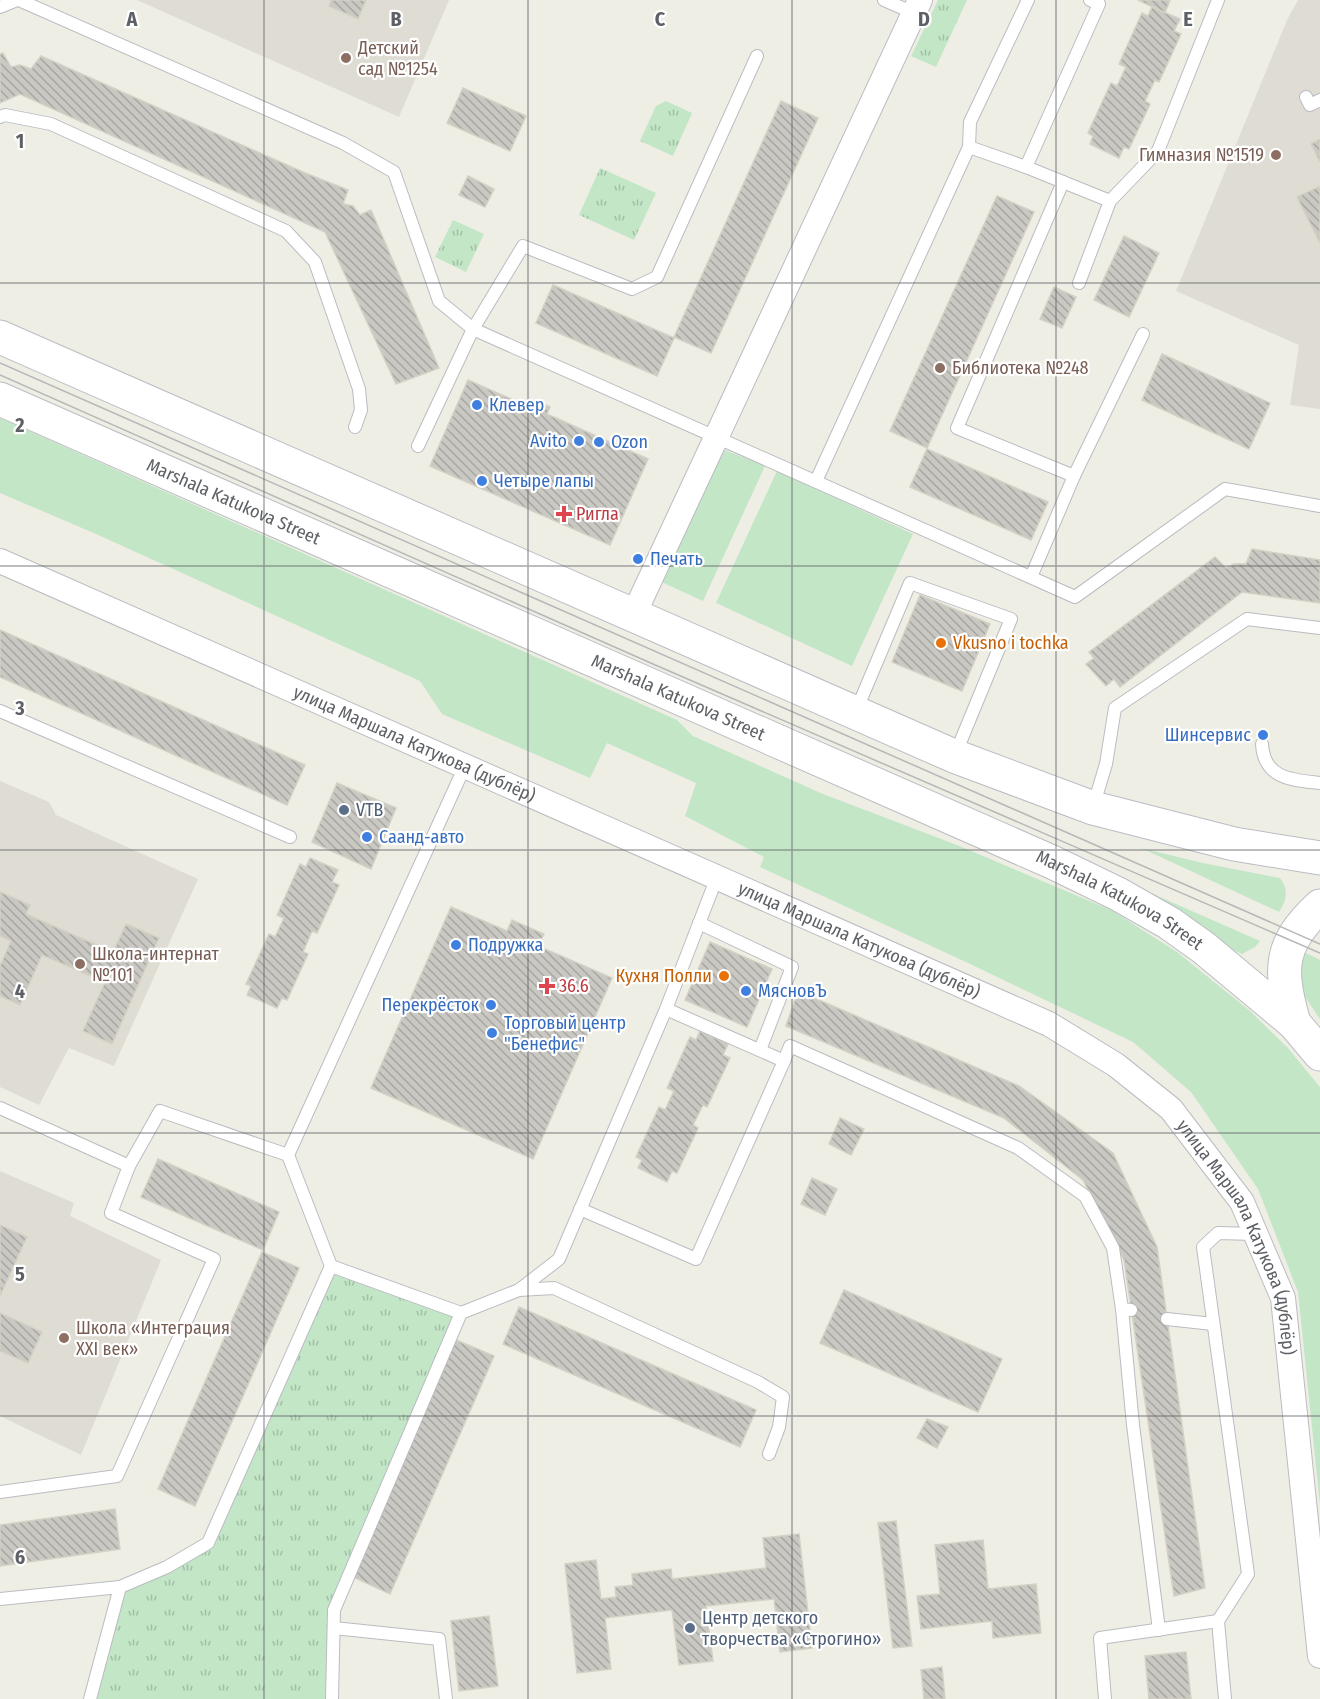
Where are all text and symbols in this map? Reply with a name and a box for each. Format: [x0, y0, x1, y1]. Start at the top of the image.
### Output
text: A [126, 7, 139, 31]
text: B [390, 7, 402, 31]
text: C [655, 7, 666, 31]
text: D [918, 7, 930, 31]
text: E [1183, 7, 1193, 31]
place label: Детский сад №1254 [357, 37, 438, 80]
marker: Детский сад №1254 [339, 51, 353, 65]
text: 1 [16, 129, 24, 153]
place label: Гимназия №1519 [1139, 144, 1264, 166]
marker: Гимназия №1519 [1269, 148, 1283, 162]
place label: Библиотека №248 [952, 357, 1089, 379]
marker: Библиотека №248 [933, 361, 947, 375]
place label: Клевер [489, 394, 544, 416]
marker: Клевер [470, 398, 484, 412]
text: 2 [14, 413, 25, 437]
place label: Avito [530, 430, 567, 452]
place label: Ozon [611, 431, 648, 453]
marker: Avito [572, 434, 586, 448]
marker: Ozon [592, 435, 606, 449]
street label: Marshala Katukova Street [143, 454, 324, 550]
place label: Четыре лапы [494, 470, 594, 492]
marker: Четыре лапы [475, 474, 489, 488]
place label: Ригла [576, 503, 619, 525]
marker: Ригла [557, 507, 571, 521]
place label: Печать [650, 548, 703, 570]
marker: Печать [631, 552, 645, 566]
place label: Vkusno i tochka [953, 632, 1069, 654]
marker: Vkusno i tochka [934, 636, 948, 650]
street label: Marshala Katukova Street [588, 650, 769, 745]
street label: улица Маршала Катукова (дублёр) [290, 681, 539, 807]
text: 3 [14, 696, 25, 720]
place label: Шинсервис [1165, 724, 1251, 746]
marker: Шинсервис [1256, 728, 1270, 742]
place label: VTB [356, 799, 383, 821]
marker: VTB [337, 803, 351, 817]
place label: Саанд-авто [379, 826, 464, 848]
marker: Саанд-авто [360, 830, 374, 844]
street label: Marshala Katukova Street [1033, 845, 1208, 955]
street label: улица Маршала Катукова (дублёр) [735, 877, 983, 1003]
place label: Подружка [468, 934, 543, 956]
marker: Подружка [449, 938, 463, 952]
place label: Школа-интернат №101 [92, 943, 220, 986]
marker: Школа-интернат №101 [73, 957, 87, 971]
place label: Кухня Полли [616, 965, 712, 987]
marker: Кухня Полли [717, 969, 731, 983]
place label: 36.6 [559, 975, 589, 997]
text: 4 [15, 979, 25, 1003]
marker: 36.6 [540, 979, 554, 993]
place label: МясновЪ [758, 980, 827, 1002]
marker: МясновЪ [739, 984, 753, 998]
place label: Перекрёсток [381, 994, 480, 1016]
marker: Перекрёсток [484, 998, 498, 1012]
place label: Торговый центр "Бенефис" [504, 1012, 626, 1055]
marker: Торговый центр "Бенефис" [485, 1026, 499, 1040]
street label: улица Маршала Катукова (дублёр) [1172, 1115, 1300, 1356]
text: 5 [15, 1262, 25, 1286]
place label: Школа «Интеграция XXI век» [76, 1317, 230, 1360]
marker: Школа «Интеграция XXI век» [57, 1331, 71, 1345]
text: 6 [15, 1545, 25, 1569]
place label: Центр детского творчества «Строгино» [702, 1607, 881, 1650]
marker: Центр детского творчества «Строгино» [683, 1621, 697, 1635]

